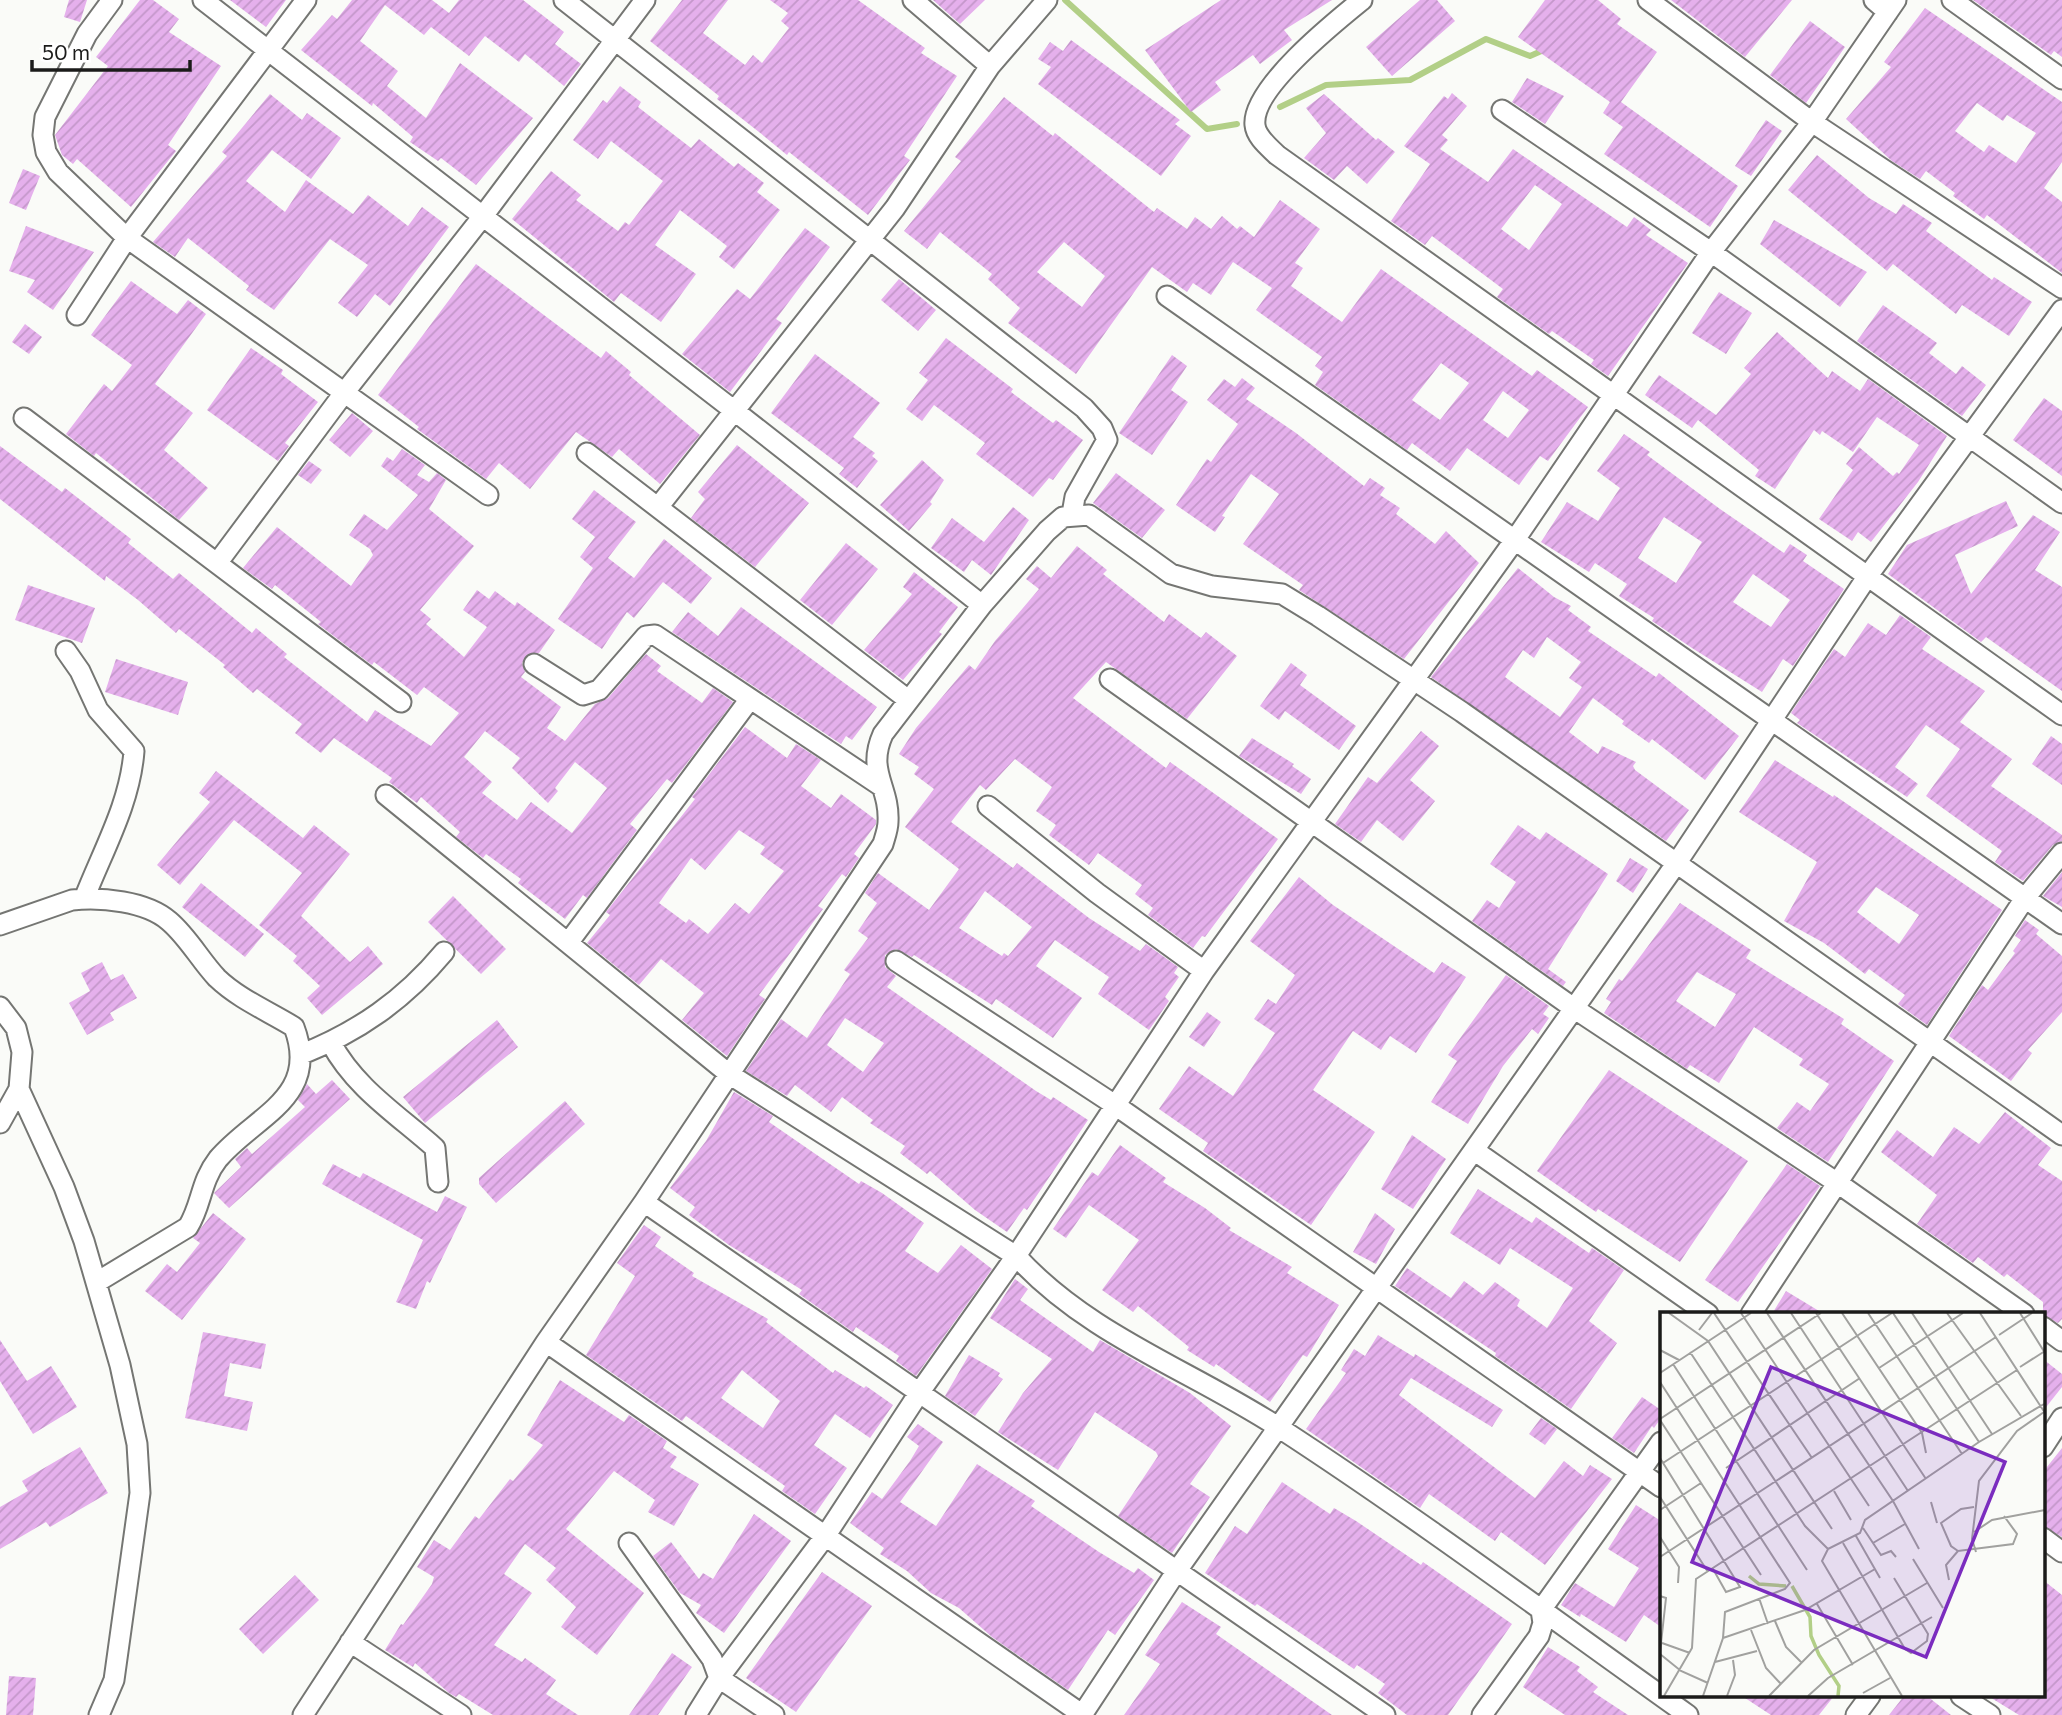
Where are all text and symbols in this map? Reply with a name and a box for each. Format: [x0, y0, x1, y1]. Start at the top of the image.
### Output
scale bar [32, 28, 189, 72]
text: 50 m [42, 39, 90, 64]
inset map [1660, 1312, 2044, 1698]

